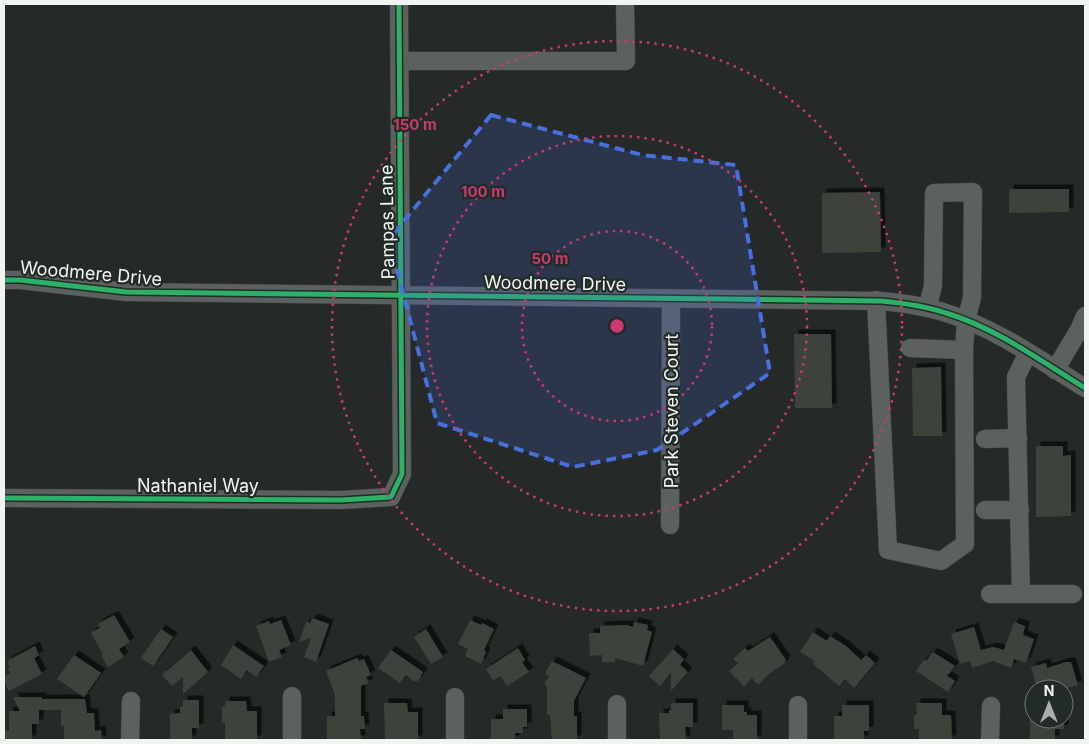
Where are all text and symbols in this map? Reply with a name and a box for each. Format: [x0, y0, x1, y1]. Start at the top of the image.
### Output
text: 150 m [393, 115, 437, 134]
street label: Pampas Lane [376, 164, 398, 280]
text: 100 m [461, 182, 505, 201]
text: 50 m [532, 249, 568, 268]
street label: Woodmere Drive [19, 256, 163, 290]
street label: Woodmere Drive [484, 271, 626, 295]
centre of rings [608, 317, 626, 335]
street label: Park Steven Court [661, 334, 682, 488]
street label: Nathaniel Way [137, 475, 259, 496]
north arrow [1024, 679, 1074, 729]
text: N [1044, 682, 1054, 699]

